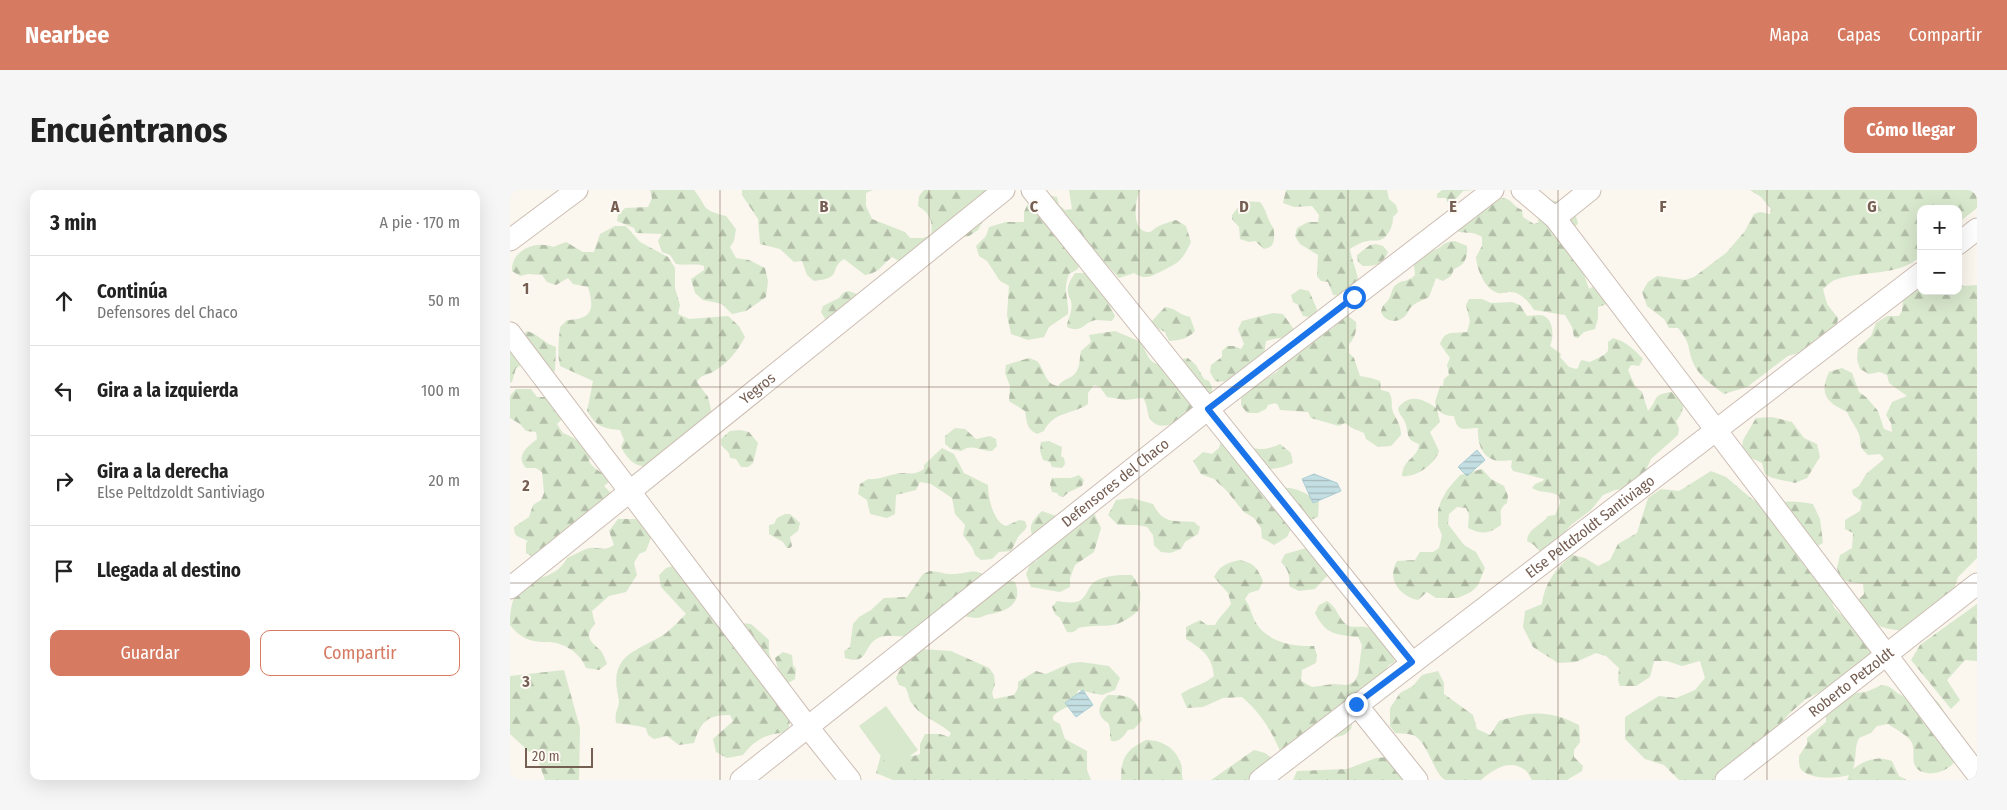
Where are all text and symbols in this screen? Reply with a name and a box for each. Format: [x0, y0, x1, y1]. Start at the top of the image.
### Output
text: Nearbee [25, 21, 109, 49]
text: Mapa [1769, 24, 1809, 46]
text: Capas [1837, 24, 1881, 46]
text: Compartir [1909, 24, 1982, 46]
button: Cómo llegar [1844, 107, 1977, 153]
text: Encuéntranos [30, 109, 228, 151]
text: A [610, 197, 620, 216]
text: B [820, 197, 829, 216]
text: C [1030, 197, 1039, 216]
text: D [1239, 197, 1249, 216]
text: E [1449, 197, 1457, 216]
text: F [1659, 197, 1667, 216]
text: G [1867, 197, 1877, 216]
map controls [1917, 205, 1962, 295]
button: + [1917, 205, 1962, 250]
text: 3 min [50, 210, 97, 236]
text: A pie · 170 m [380, 213, 460, 232]
button: − [1917, 250, 1962, 295]
text: 1 [523, 279, 529, 298]
text: Continúa [97, 280, 168, 303]
route start [1343, 286, 1366, 309]
icon: ahead [50, 287, 78, 315]
text: 50 m [428, 291, 460, 310]
text: Defensores del Chaco [97, 303, 238, 322]
street label: Yegros [736, 369, 779, 408]
icon: left [50, 377, 78, 405]
text: Gira a la izquierda [97, 379, 239, 402]
text: 100 m [421, 381, 460, 400]
street label: Defensores del Chaco [1058, 434, 1173, 531]
text: Gira a la derecha [97, 460, 229, 483]
icon: right [50, 467, 78, 495]
text: 20 m [429, 471, 460, 490]
street label: Else Peltdzoldt Santiviago [1522, 472, 1658, 582]
text: 2 [521, 476, 530, 495]
text: Else Peltdzoldt Santiviago [97, 483, 265, 502]
icon: arrive [50, 557, 78, 585]
text: Llegada al destino [97, 559, 241, 582]
button: Guardar [50, 630, 250, 676]
button: Compartir [260, 630, 460, 676]
street label: Roberto Petzoldt [1805, 643, 1897, 721]
text: 3 [521, 672, 530, 691]
route end [1345, 693, 1368, 716]
scale bar [525, 745, 592, 768]
text: 20 m [532, 748, 560, 765]

